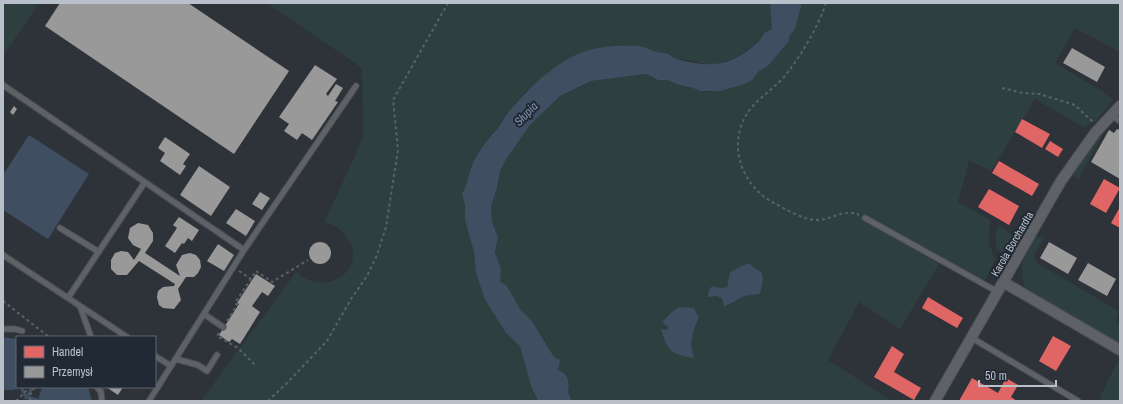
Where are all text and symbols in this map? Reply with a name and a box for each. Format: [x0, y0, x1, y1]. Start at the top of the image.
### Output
water label: Słupia [511, 98, 542, 130]
street label: Karola Borchardta [988, 209, 1036, 279]
legend [16, 336, 156, 388]
text: Handel [52, 344, 83, 360]
scale bar [979, 362, 1056, 388]
text: Przemysł [52, 364, 93, 380]
text: 50 m [985, 368, 1007, 384]

